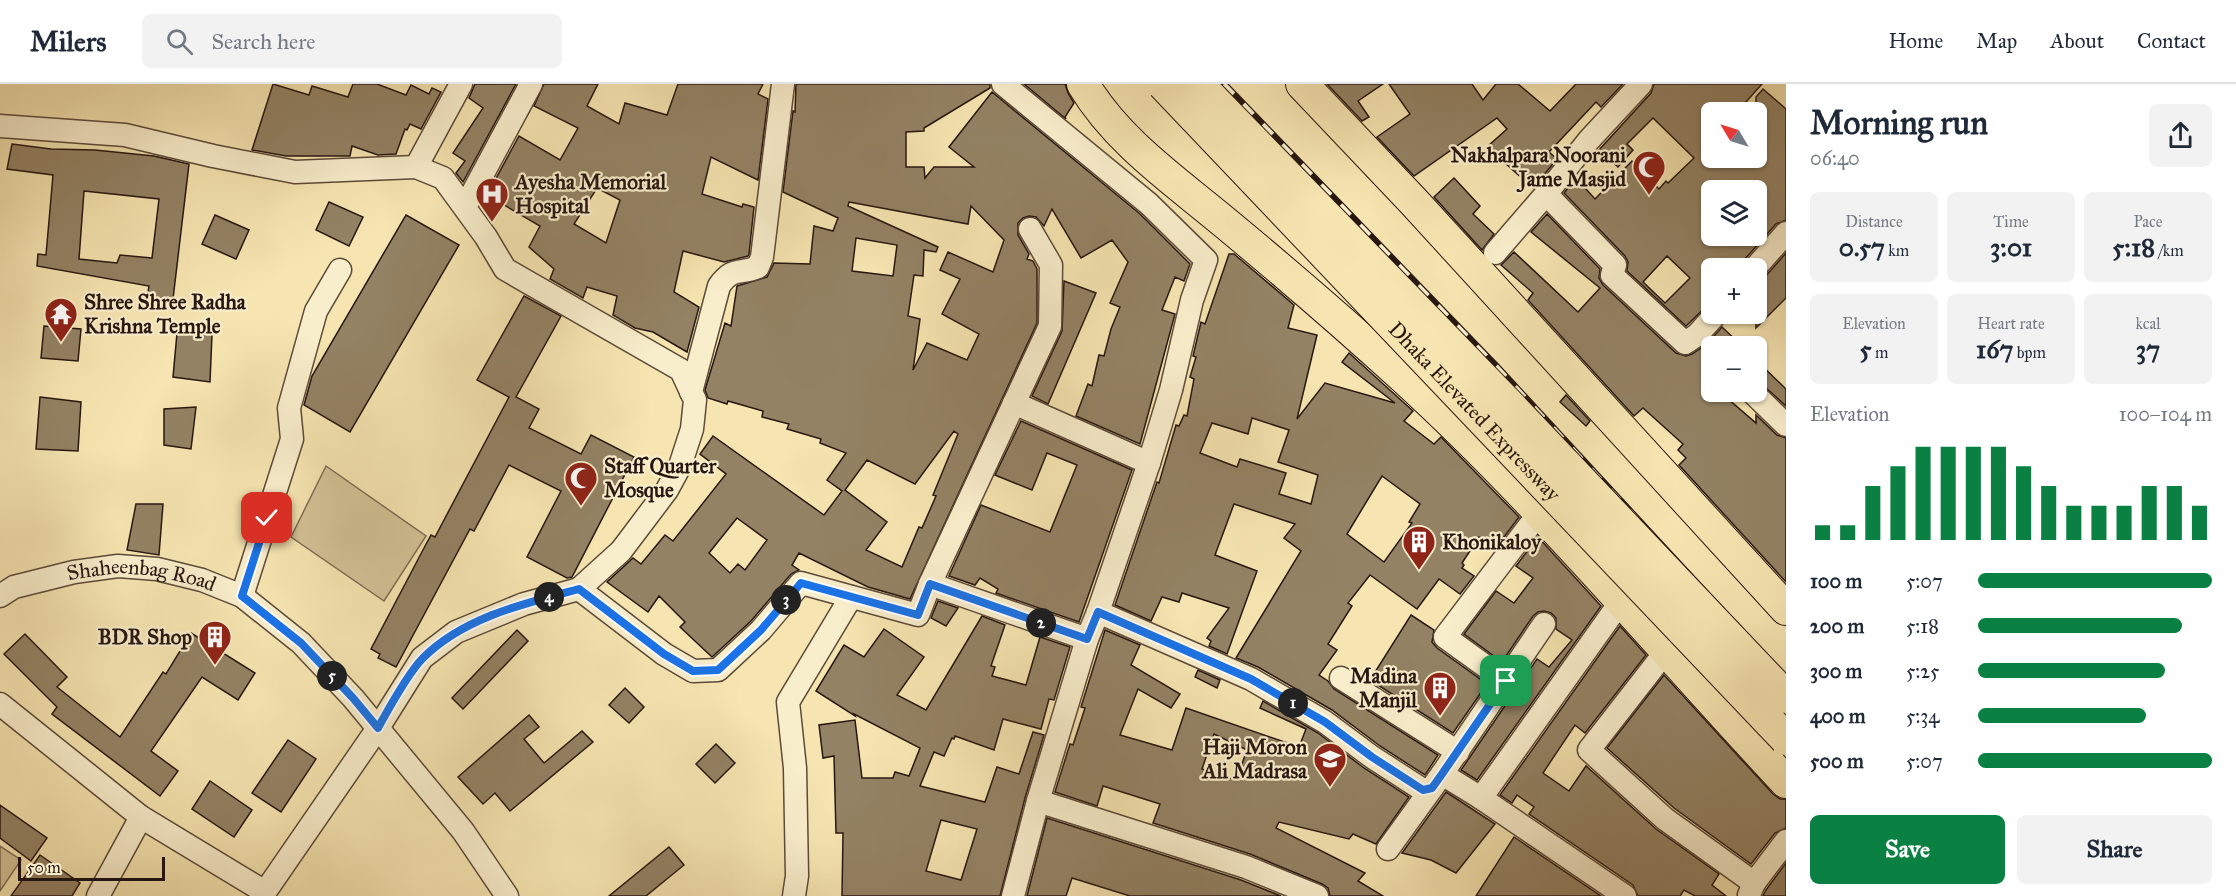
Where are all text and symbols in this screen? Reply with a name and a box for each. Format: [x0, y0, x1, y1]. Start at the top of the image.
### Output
search box [142, 14, 562, 68]
text: Milers [30, 24, 106, 59]
icon: search [163, 25, 196, 58]
text: Search here [211, 28, 316, 55]
text: Home [1888, 28, 1943, 54]
text: Map [1976, 28, 2017, 54]
text: About [2050, 28, 2104, 54]
text: Contact [2137, 28, 2206, 54]
north arrow [1701, 102, 1767, 168]
map controls [1701, 102, 1767, 402]
text: Morning run [1810, 103, 1988, 143]
button: share [2149, 104, 2212, 167]
place label: Nakhalpara Noorani Jame Masjid [1450, 142, 1626, 193]
text: 06:40 [1810, 146, 1860, 170]
mosque icon: Nakhalpara Noorani Jame Masjid [1631, 149, 1667, 196]
place label: Ayesha Memorial Hospital [513, 169, 667, 219]
hospital icon: Ayesha Memorial Hospital [474, 176, 510, 223]
button: layers [1701, 180, 1767, 246]
text: Distance [1845, 212, 1903, 231]
text: Time [1993, 212, 2029, 231]
text: Pace [2133, 212, 2163, 231]
text: 0.57 [1839, 231, 1885, 263]
text: 3:01 [1990, 231, 2032, 263]
text: 5:18 [2112, 231, 2155, 263]
text: km [1885, 241, 1909, 260]
text: /km [2155, 241, 2184, 260]
button: + [1701, 258, 1767, 324]
place label: Shree Shree Radha Krishna Temple [84, 289, 247, 339]
temple icon: Shree Shree Radha Krishna Temple [43, 296, 79, 343]
text: Elevation [1842, 314, 1906, 333]
text: Heart rate [1977, 314, 2045, 333]
text: kcal [2135, 314, 2161, 333]
street label: Dhaka Elevated Expressway [1383, 316, 1567, 508]
text: 5 [1860, 333, 1872, 365]
text: 167 [1976, 333, 2013, 365]
text: 37 [2136, 333, 2160, 365]
button: − [1701, 336, 1767, 402]
text: m [1872, 343, 1888, 362]
text: bpm [2013, 343, 2046, 362]
text: Elevation [1810, 402, 1889, 426]
text: 100–104 m [2119, 402, 2212, 426]
place label: Staff Quarter Mosque [604, 453, 717, 503]
mosque icon: Staff Quarter Mosque [563, 460, 599, 507]
pin [241, 492, 292, 543]
icon: check [250, 501, 283, 534]
building icon: Khonikaloy [1401, 524, 1437, 571]
place label: Khonikaloy [1442, 529, 1542, 555]
street label: Shaheenbag Road [64, 553, 221, 598]
text: 100 m [1810, 569, 1862, 593]
text: 5:07 [1906, 569, 1943, 593]
pin: 4 [534, 582, 564, 612]
pin: 3 [771, 585, 801, 615]
text: 4 [545, 587, 553, 606]
text: 3 [783, 590, 789, 609]
pin: 2 [1026, 608, 1056, 638]
text: 2 [1037, 613, 1045, 632]
text: 200 m [1810, 614, 1864, 638]
text: 5:18 [1906, 614, 1939, 638]
building icon: BDR Shop [197, 619, 233, 666]
place label: BDR Shop [98, 624, 192, 650]
pin [1480, 655, 1531, 706]
text: 300 m [1810, 659, 1862, 683]
text: 5:25 [1906, 659, 1939, 683]
pin: 5 [317, 661, 347, 691]
place label: Madina Manjil [1350, 663, 1418, 713]
icon: arrive [1489, 664, 1522, 697]
text: 5 [328, 666, 336, 685]
building icon: Madina Manjil [1422, 670, 1458, 717]
pin: 1 [1278, 688, 1308, 718]
text: 1 [1290, 693, 1296, 712]
text: 400 m [1810, 704, 1866, 728]
text: 5:34 [1906, 704, 1939, 728]
place label: Haji Moron Ali Madrasa [1201, 734, 1308, 784]
school or university icon: Haji Moron Ali Madrasa [1312, 741, 1348, 788]
text: 500 m [1810, 749, 1864, 773]
text: 5:07 [1906, 749, 1943, 773]
button: Save [1810, 815, 2005, 884]
button: Share [2017, 815, 2212, 884]
scale bar [18, 854, 165, 882]
text: 50 m [27, 858, 61, 877]

